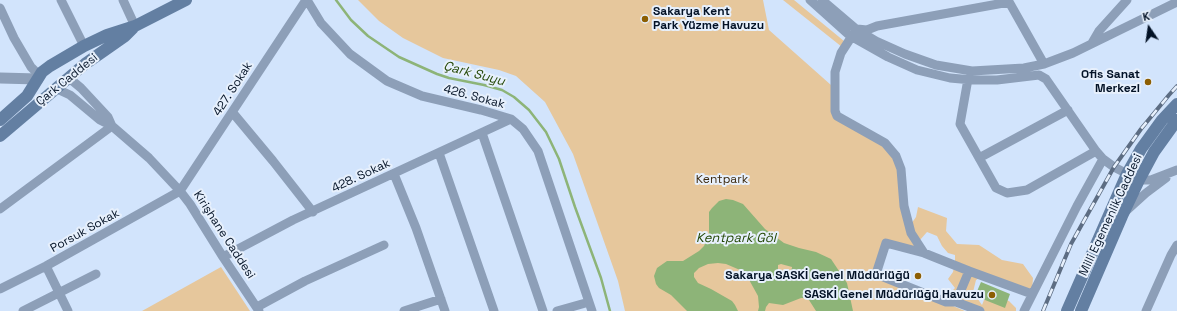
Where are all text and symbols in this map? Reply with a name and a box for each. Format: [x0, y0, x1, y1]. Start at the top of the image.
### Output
place label: Sakarya Kent Park Yüzme Havuzu [653, 5, 764, 33]
north arrow [1129, 8, 1169, 48]
text: K [1141, 9, 1151, 24]
marker: Sakarya Kent Park Yüzme Havuzu [640, 14, 650, 24]
street label: Çark Caddesi [33, 51, 101, 109]
water label: Çark Suyu [442, 58, 506, 90]
street label: 427. Sokak [210, 59, 256, 119]
place label: Ofis Sanat Merkezi [1081, 68, 1140, 96]
marker: Ofis Sanat Merkezi [1143, 77, 1153, 87]
street label: 426. Sokak [442, 82, 506, 112]
street label: Milli Egemenlik Caddesi [1076, 152, 1146, 278]
street label: 428. Sokak [330, 156, 392, 196]
park label: Kentpark [696, 173, 748, 187]
street label: Kirişhane Caddesi [190, 188, 258, 282]
street label: Porsuk Sokak [48, 206, 122, 256]
water label: Kentpark Göl [696, 230, 776, 246]
place label: Sakarya SASKİ Genel Müdürlüğü [725, 269, 910, 283]
marker: Sakarya SASKİ Genel Müdürlüğü [913, 271, 923, 281]
place label: SASKİ Genel Müdürlüğü Havuzu [804, 288, 984, 302]
marker: SASKİ Genel Müdürlüğü Havuzu [987, 290, 997, 300]

